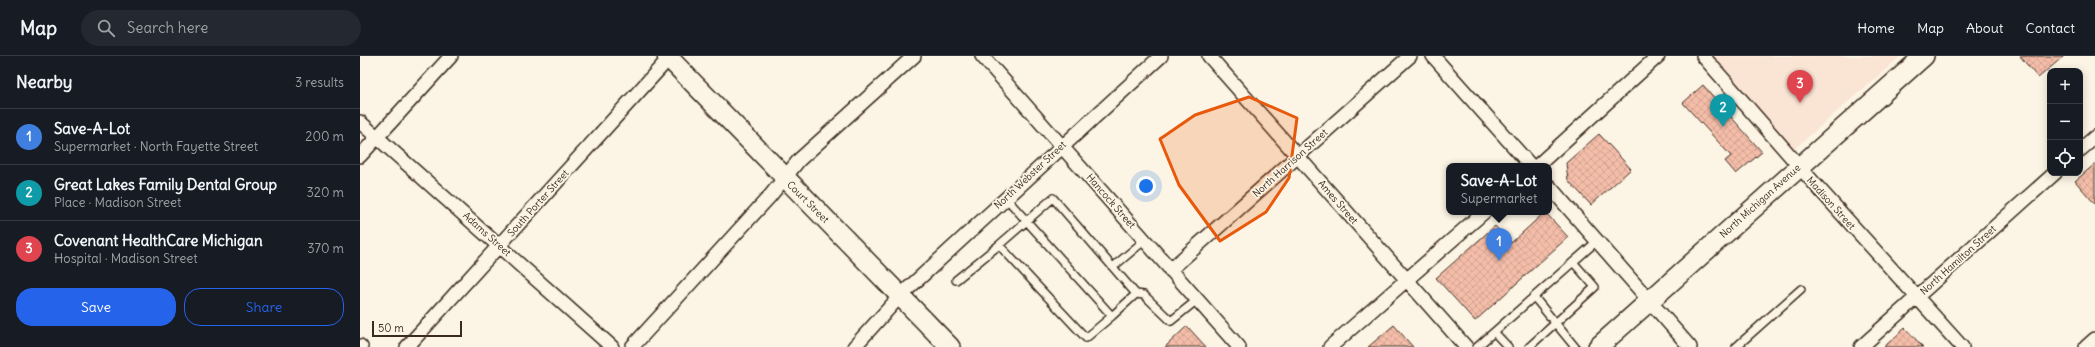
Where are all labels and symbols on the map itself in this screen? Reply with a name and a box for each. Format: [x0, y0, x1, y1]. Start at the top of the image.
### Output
pin: 3 [1787, 70, 1813, 103]
pin: 2 [1710, 94, 1736, 127]
street label: North Harrison Street [1250, 126, 1331, 200]
street label: North Webster Street [991, 138, 1069, 212]
street label: North Michigan Avenue [1717, 161, 1803, 241]
street label: South Porter Street [504, 166, 572, 239]
street label: Hancock Street [1084, 171, 1139, 232]
street label: Madison Street [1804, 174, 1859, 233]
your location [1136, 176, 1156, 196]
street label: Ames Street [1315, 177, 1361, 227]
street label: Court Street [784, 178, 832, 226]
street label: Adams Street [460, 209, 514, 259]
street label: North Hamilton Street [1917, 222, 1999, 298]
pin: 1 [1486, 228, 1512, 261]
scale bar [372, 319, 462, 338]

